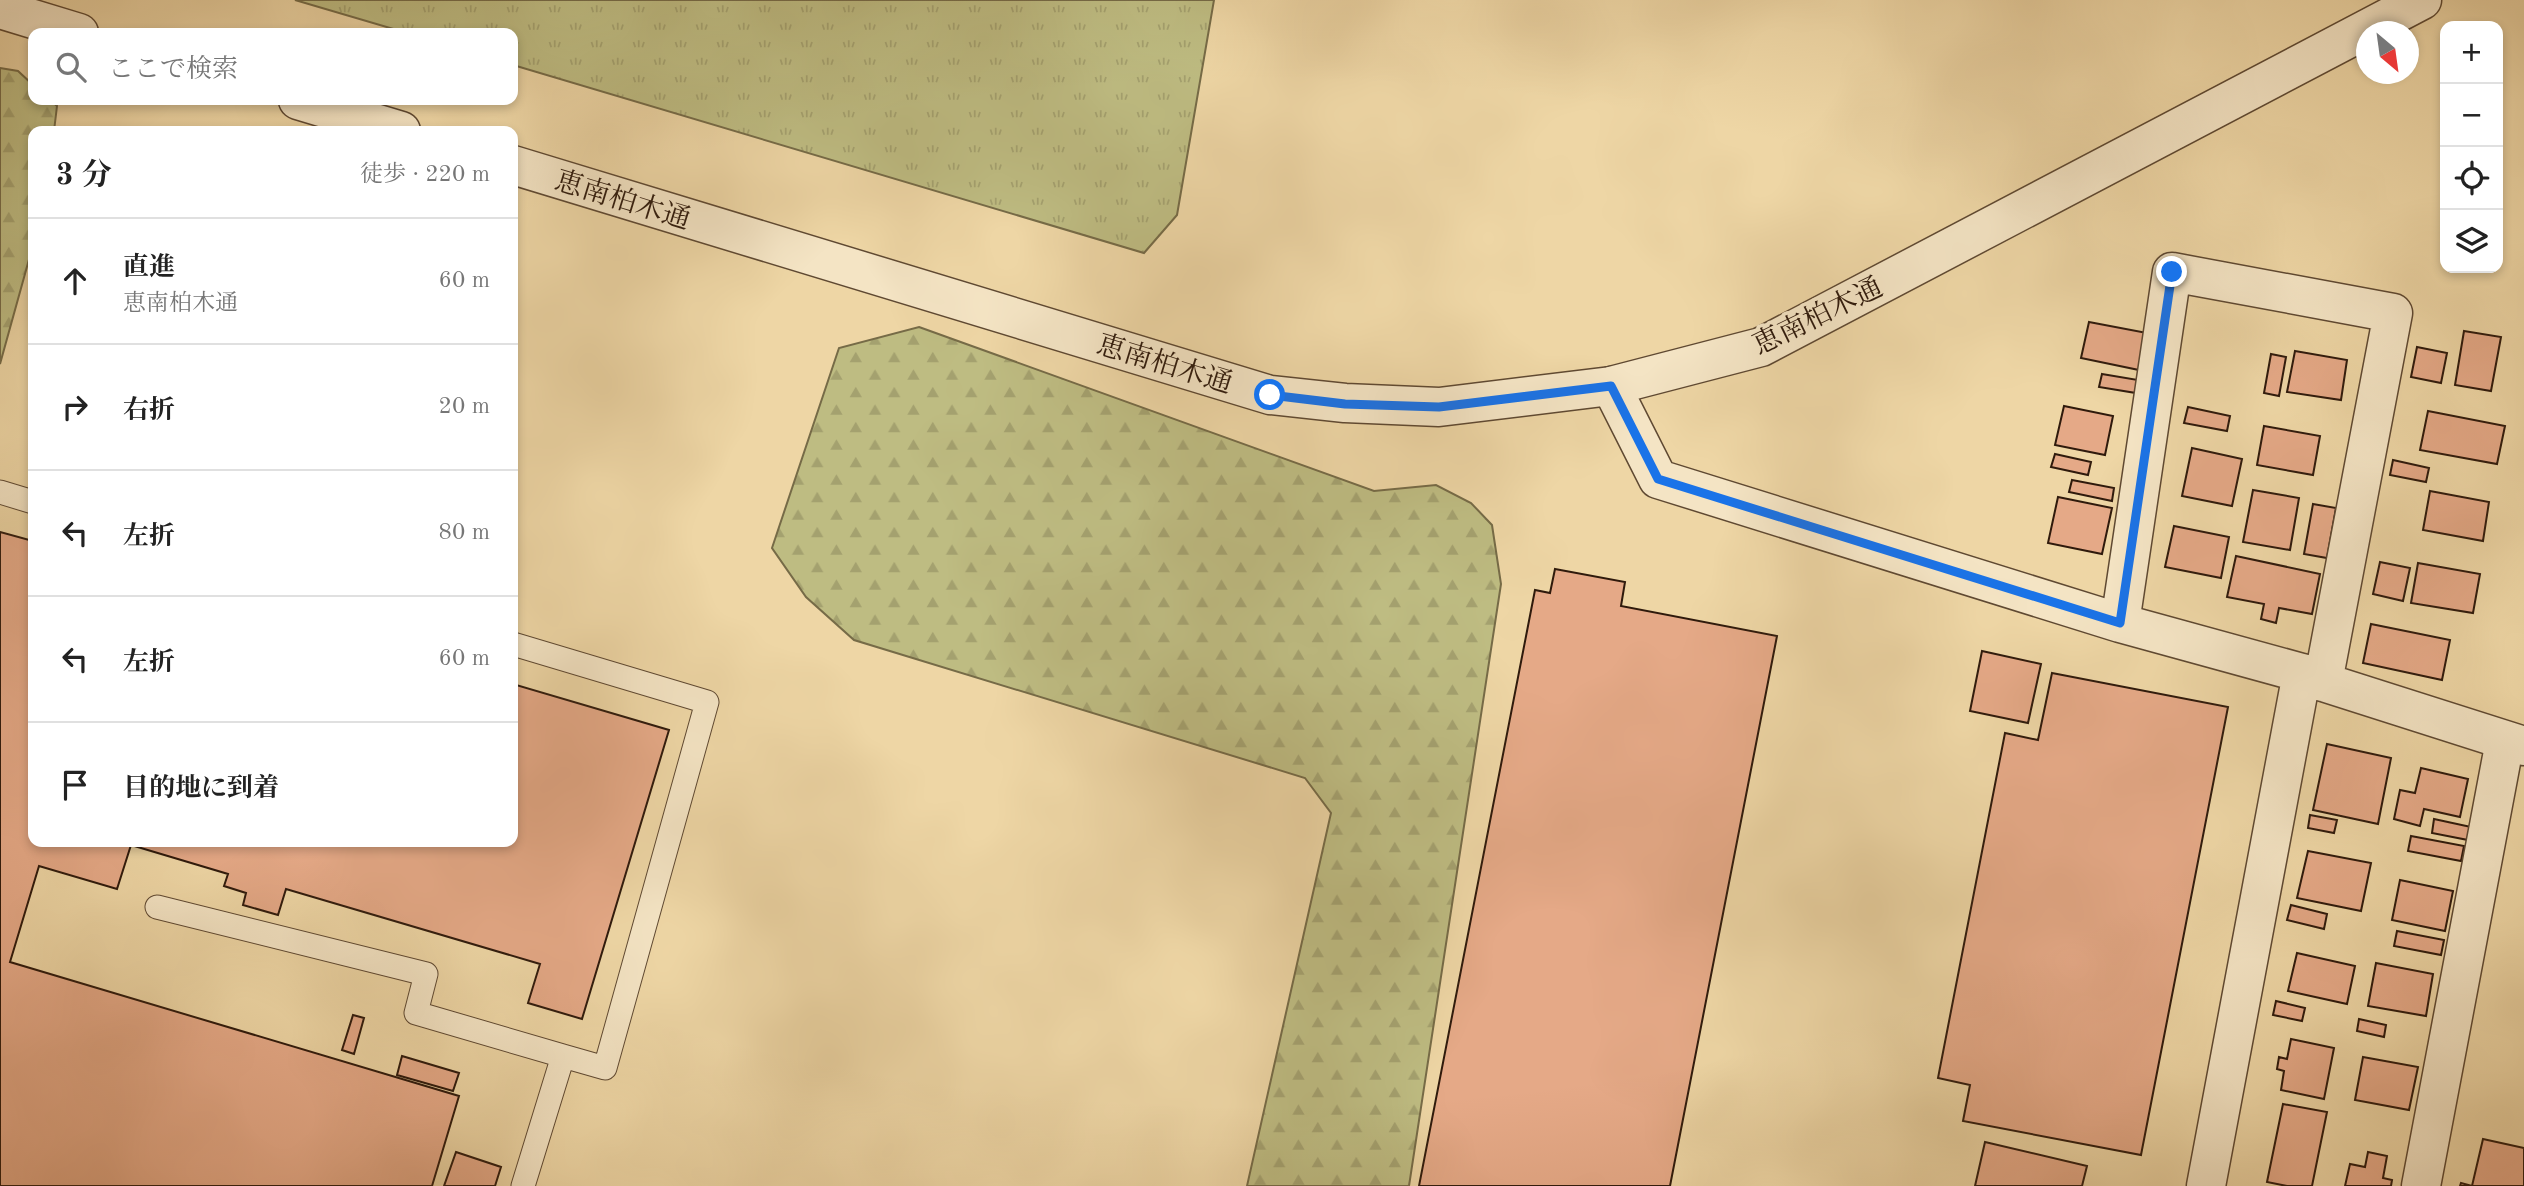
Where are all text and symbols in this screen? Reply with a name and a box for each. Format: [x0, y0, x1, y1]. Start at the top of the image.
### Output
north arrow [2356, 21, 2419, 84]
map controls [2440, 21, 2503, 273]
button: + [2440, 21, 2503, 84]
search box [28, 28, 518, 105]
icon: search [52, 48, 90, 86]
text: ここで検索 [108, 57, 238, 83]
button: − [2440, 84, 2503, 147]
button: locate [2440, 147, 2503, 210]
text: 3 分 [56, 161, 112, 191]
text: 徒歩 · 220 m [360, 163, 490, 186]
street label: 恵南柏木通 [551, 165, 694, 236]
button: layers [2440, 210, 2503, 273]
text: 直進 [123, 255, 175, 281]
route end [2156, 256, 2187, 287]
icon: ahead [56, 262, 94, 300]
text: 60 m [439, 269, 490, 292]
street label: 恵南柏木通 [1748, 272, 1887, 361]
text: 恵南柏木通 [123, 292, 238, 315]
street label: 恵南柏木通 [1093, 329, 1236, 400]
route start [1254, 379, 1285, 410]
icon: right [56, 388, 94, 426]
text: 20 m [439, 395, 490, 418]
text: 右折 [123, 398, 175, 424]
icon: left [56, 514, 94, 552]
text: 80 m [439, 521, 490, 544]
text: 左折 [123, 524, 175, 550]
icon: left [56, 640, 94, 678]
text: 60 m [439, 647, 490, 670]
text: 左折 [123, 650, 175, 676]
icon: arrive [56, 766, 94, 804]
text: 目的地に到着 [123, 776, 279, 802]

